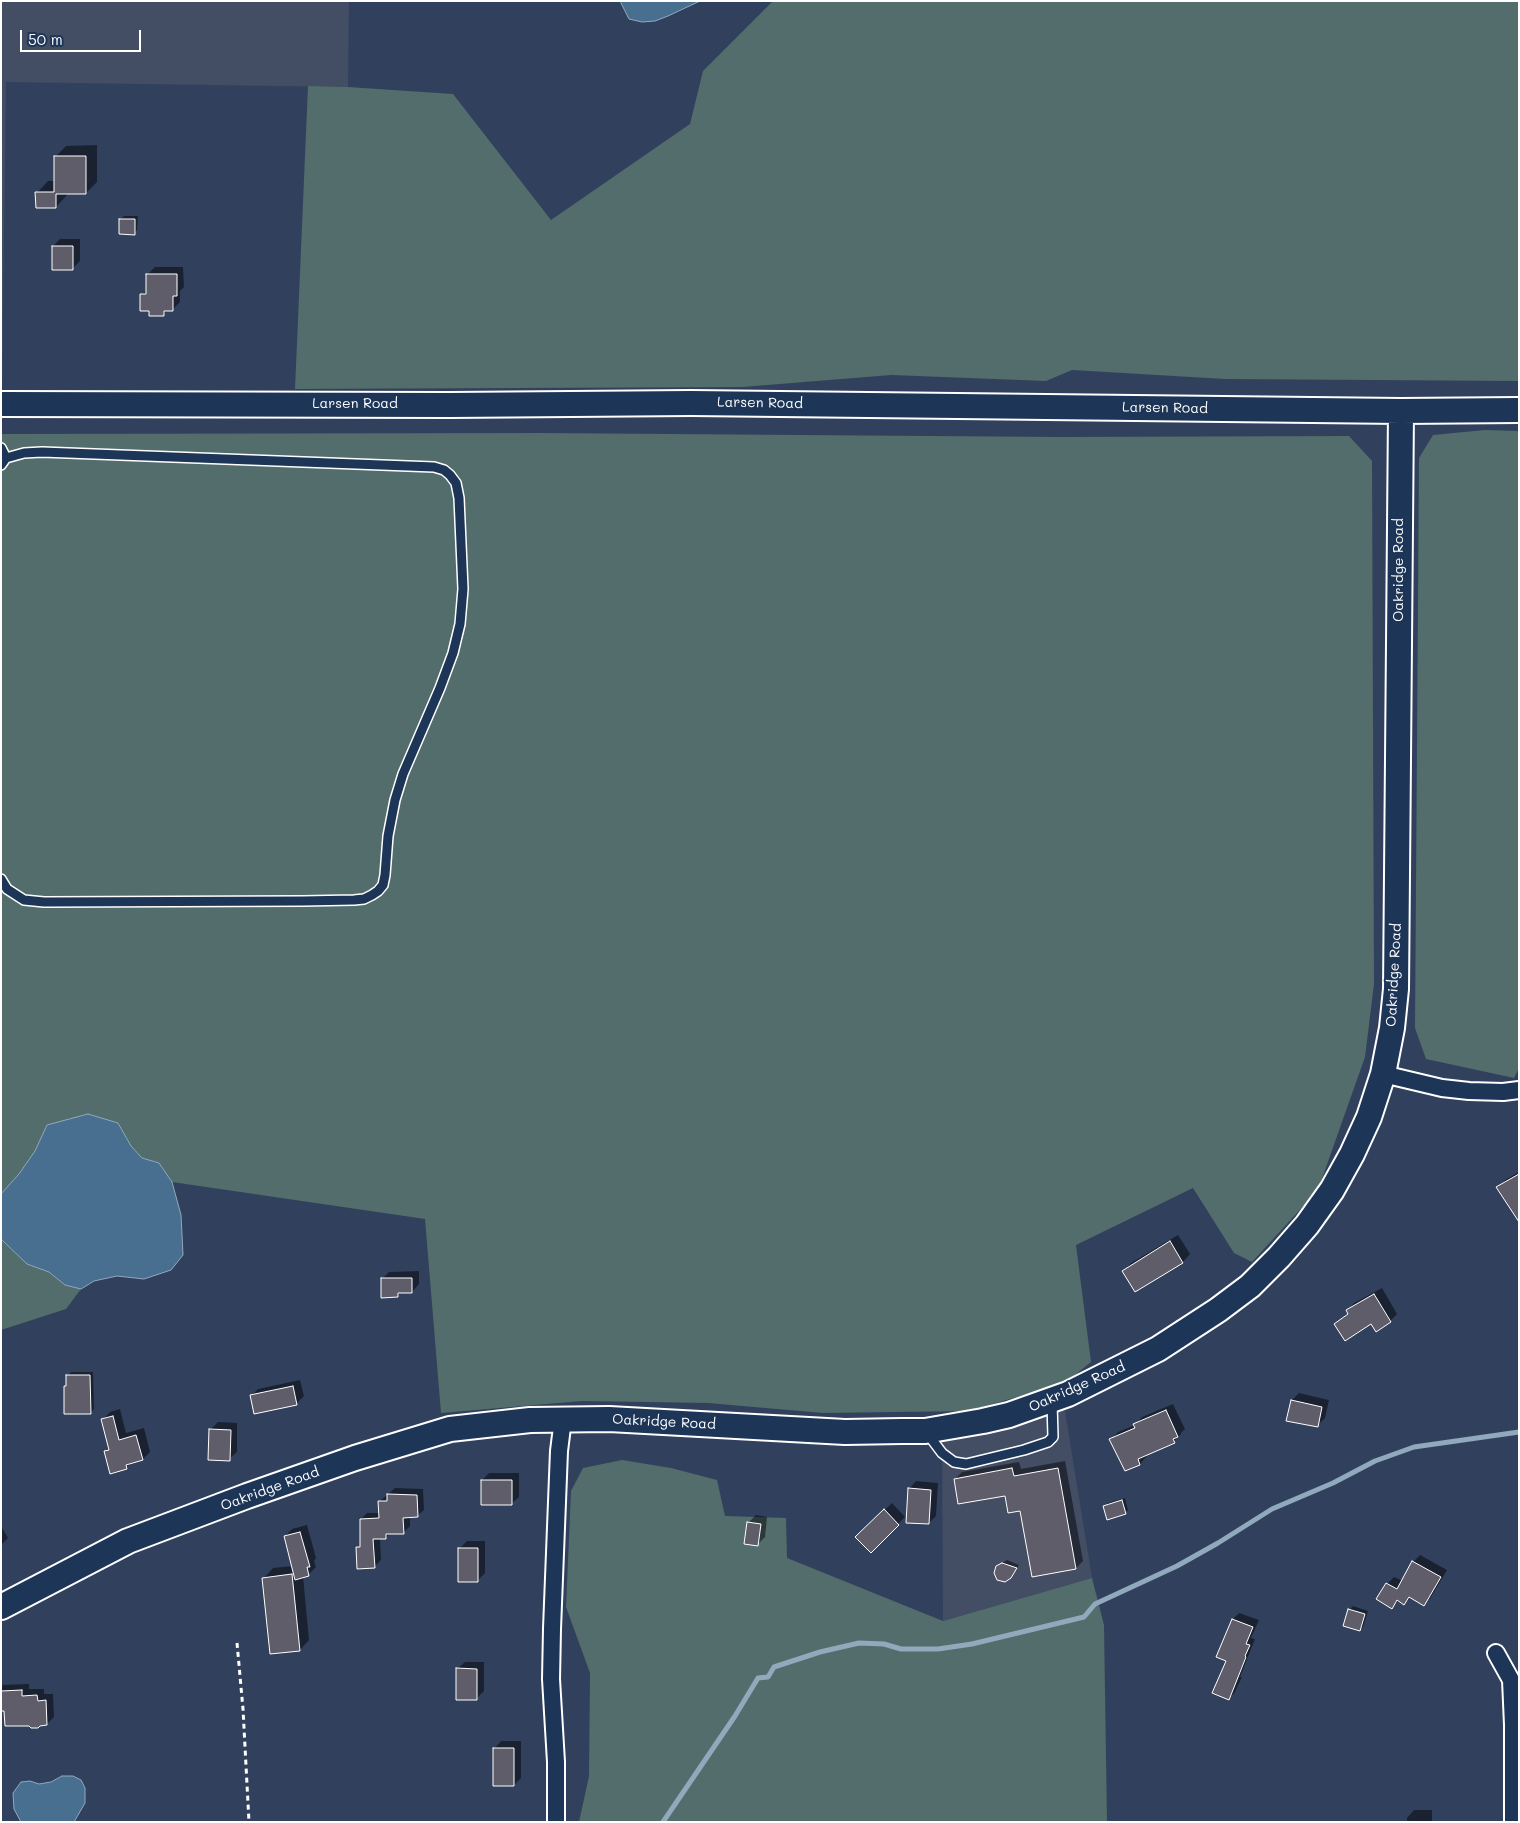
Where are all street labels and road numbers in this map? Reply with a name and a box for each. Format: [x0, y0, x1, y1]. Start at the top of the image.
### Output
street label: Larsen Road [717, 394, 803, 412]
street label: Larsen Road [312, 396, 398, 412]
street label: Larsen Road [1122, 399, 1208, 417]
street label: Oakridge Road [1391, 518, 1407, 622]
street label: Oakridge Road [1383, 923, 1405, 1027]
street label: Oakridge Road [1026, 1358, 1128, 1416]
street label: Oakridge Road [612, 1411, 716, 1433]
street label: Oakridge Road [218, 1463, 322, 1515]

